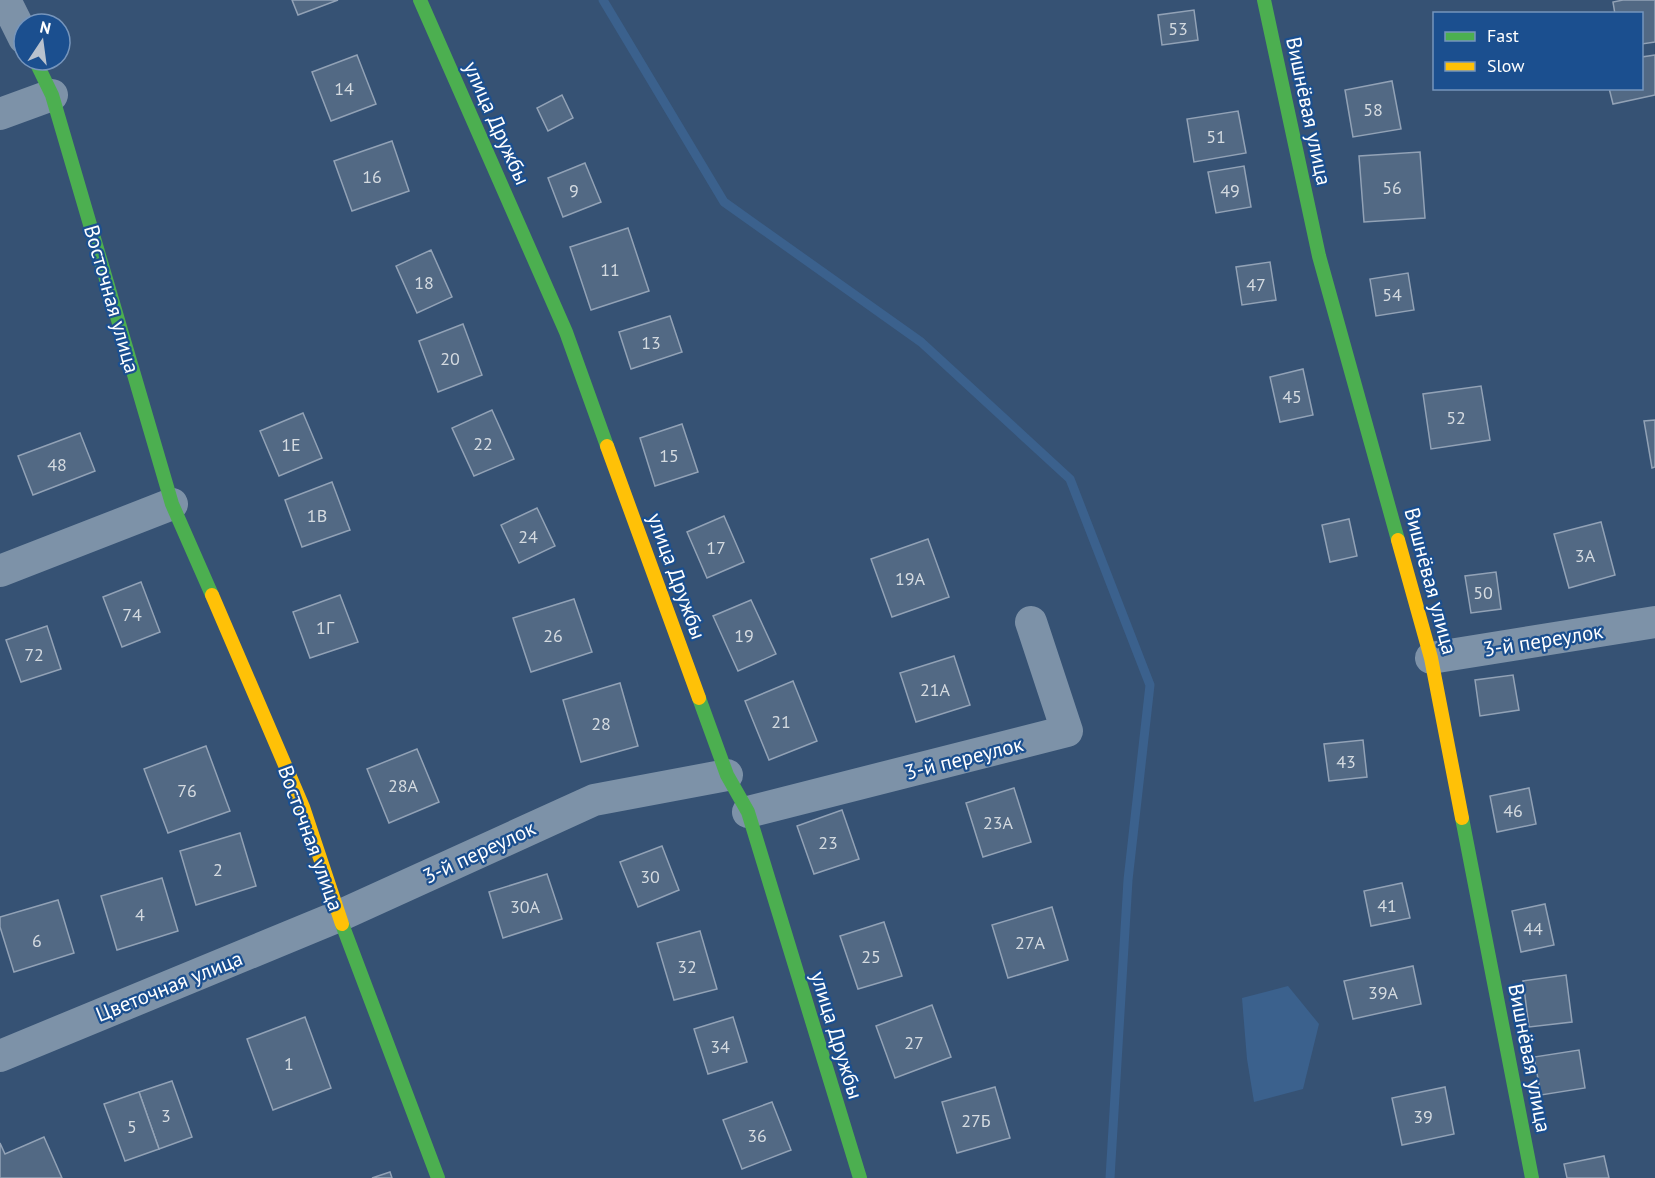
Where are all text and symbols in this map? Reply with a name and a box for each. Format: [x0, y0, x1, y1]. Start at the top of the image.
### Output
north arrow [12, 12, 72, 72]
legend [1433, 12, 1643, 90]
text: N [38, 16, 53, 38]
house number: 53 [1168, 17, 1188, 40]
text: Fast [1487, 24, 1519, 47]
street label: Вишнёвая улица [1280, 34, 1338, 188]
text: Slow [1487, 54, 1525, 77]
street label: улица Дружбы [458, 57, 536, 189]
house number: 14 [334, 77, 354, 100]
house number: 58 [1363, 98, 1383, 121]
house number: 51 [1206, 125, 1226, 148]
house number: 16 [362, 165, 382, 188]
house number: 56 [1382, 176, 1402, 199]
house number: 9 [569, 179, 579, 202]
house number: 49 [1220, 179, 1240, 202]
street label: Восточная улица [78, 222, 146, 376]
house number: 11 [600, 258, 620, 281]
house number: 18 [414, 271, 434, 294]
house number: 47 [1246, 273, 1266, 296]
house number: 54 [1382, 283, 1402, 306]
house number: 13 [641, 331, 661, 354]
house number: 20 [440, 347, 460, 370]
house number: 45 [1282, 385, 1302, 408]
house number: 52 [1446, 406, 1466, 429]
house number: 22 [473, 432, 493, 455]
house number: 1Е [281, 433, 301, 456]
house number: 15 [659, 444, 679, 467]
house number: 48 [47, 453, 67, 476]
house number: 1В [307, 504, 327, 527]
street label: Вишнёвая улица [1398, 505, 1464, 657]
street label: улица Дружбы [642, 509, 712, 643]
house number: 24 [518, 525, 538, 548]
house number: 17 [706, 536, 726, 559]
house number: 3А [1575, 544, 1596, 567]
house number: 19А [895, 567, 926, 590]
house number: 50 [1473, 581, 1493, 604]
house number: 74 [122, 603, 142, 626]
house number: 1Г [316, 616, 335, 639]
street label: 3-й переулок [1481, 617, 1605, 663]
house number: 26 [543, 624, 563, 647]
house number: 19 [734, 624, 754, 647]
house number: 72 [24, 643, 44, 666]
house number: 21А [920, 678, 951, 701]
house number: 21 [771, 710, 791, 733]
house number: 28 [591, 712, 611, 735]
street label: 3-й переулок [902, 730, 1026, 786]
house number: 43 [1336, 750, 1356, 773]
street label: Восточная улица [272, 761, 350, 915]
house number: 28А [388, 774, 419, 797]
house number: 76 [177, 779, 197, 802]
house number: 46 [1503, 799, 1523, 822]
house number: 23А [983, 811, 1014, 834]
street label: 3-й переулок [418, 814, 540, 890]
house number: 23 [818, 831, 838, 854]
house number: 2 [213, 858, 223, 881]
house number: 30 [640, 865, 660, 888]
house number: 41 [1377, 894, 1397, 917]
house number: 30А [510, 895, 541, 918]
house number: 4 [135, 903, 145, 926]
house number: 44 [1523, 917, 1543, 940]
house number: 6 [32, 929, 42, 952]
house number: 27А [1015, 931, 1046, 954]
street label: Цветочная улица [92, 944, 246, 1028]
house number: 25 [861, 945, 881, 968]
house number: 32 [677, 955, 697, 978]
street label: улица Дружбы [805, 968, 869, 1102]
house number: 39А [1368, 981, 1399, 1004]
street label: Вишнёвая улица [1502, 981, 1558, 1135]
house number: 27 [904, 1031, 924, 1054]
house number: 34 [710, 1035, 730, 1058]
house number: 1 [284, 1052, 294, 1075]
house number: 3 [161, 1104, 171, 1127]
house number: 39 [1413, 1105, 1433, 1128]
house number: 27Б [961, 1109, 991, 1132]
house number: 5 [127, 1115, 137, 1138]
house number: 36 [747, 1124, 767, 1147]

